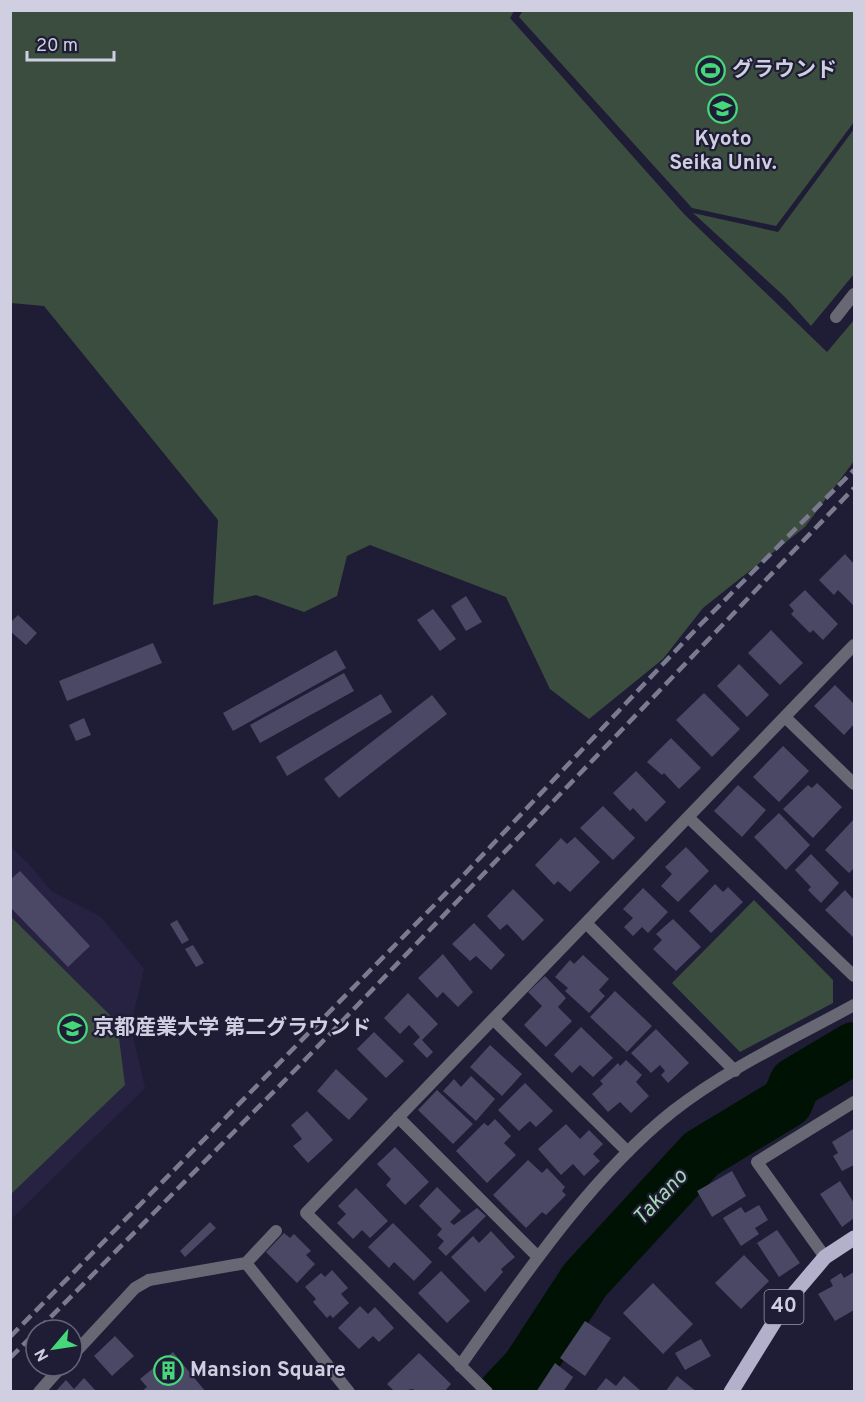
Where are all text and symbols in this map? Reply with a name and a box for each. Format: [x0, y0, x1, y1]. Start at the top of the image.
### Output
scale bar [27, 24, 114, 62]
text: 20 m [36, 35, 78, 58]
sports icon: グラウンド [695, 54, 727, 86]
place label: グラウンド [732, 57, 837, 84]
school or university icon: Kyoto Seika Univ. [707, 92, 739, 124]
place label: Kyoto Seika Univ. [669, 126, 777, 177]
school or university icon: 京都産業大学 第二グラウンド [56, 1012, 88, 1044]
place label: 京都産業大学 第二グラウンド [93, 1015, 371, 1042]
water label: Takano [628, 1164, 694, 1232]
road number: 40 [764, 1290, 804, 1324]
north arrow [24, 1318, 84, 1378]
text: N [31, 1344, 54, 1364]
building icon: Mansion Square [153, 1354, 185, 1386]
place label: Mansion Square [190, 1357, 346, 1384]

